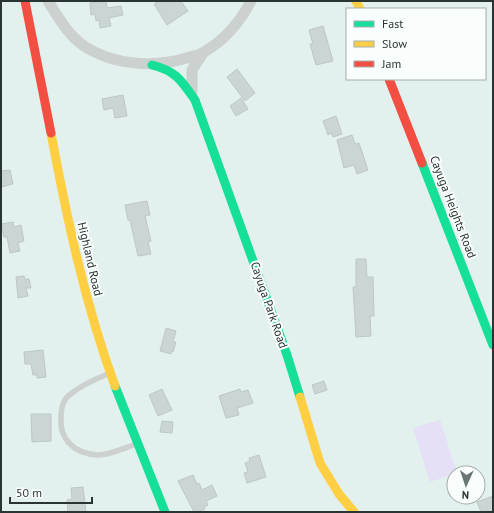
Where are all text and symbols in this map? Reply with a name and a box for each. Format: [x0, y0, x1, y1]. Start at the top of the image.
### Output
legend [346, 8, 486, 80]
text: Fast [382, 16, 403, 31]
text: Slow [382, 36, 407, 51]
text: Jam [381, 56, 401, 71]
street label: Cayuga Heights Road [427, 154, 480, 260]
street label: Highland Road [75, 220, 106, 297]
street label: Cayuga Park Road [248, 260, 291, 350]
north arrow [446, 465, 486, 505]
scale bar [10, 479, 92, 505]
text: 50 m [16, 485, 42, 500]
text: N [461, 488, 469, 502]

